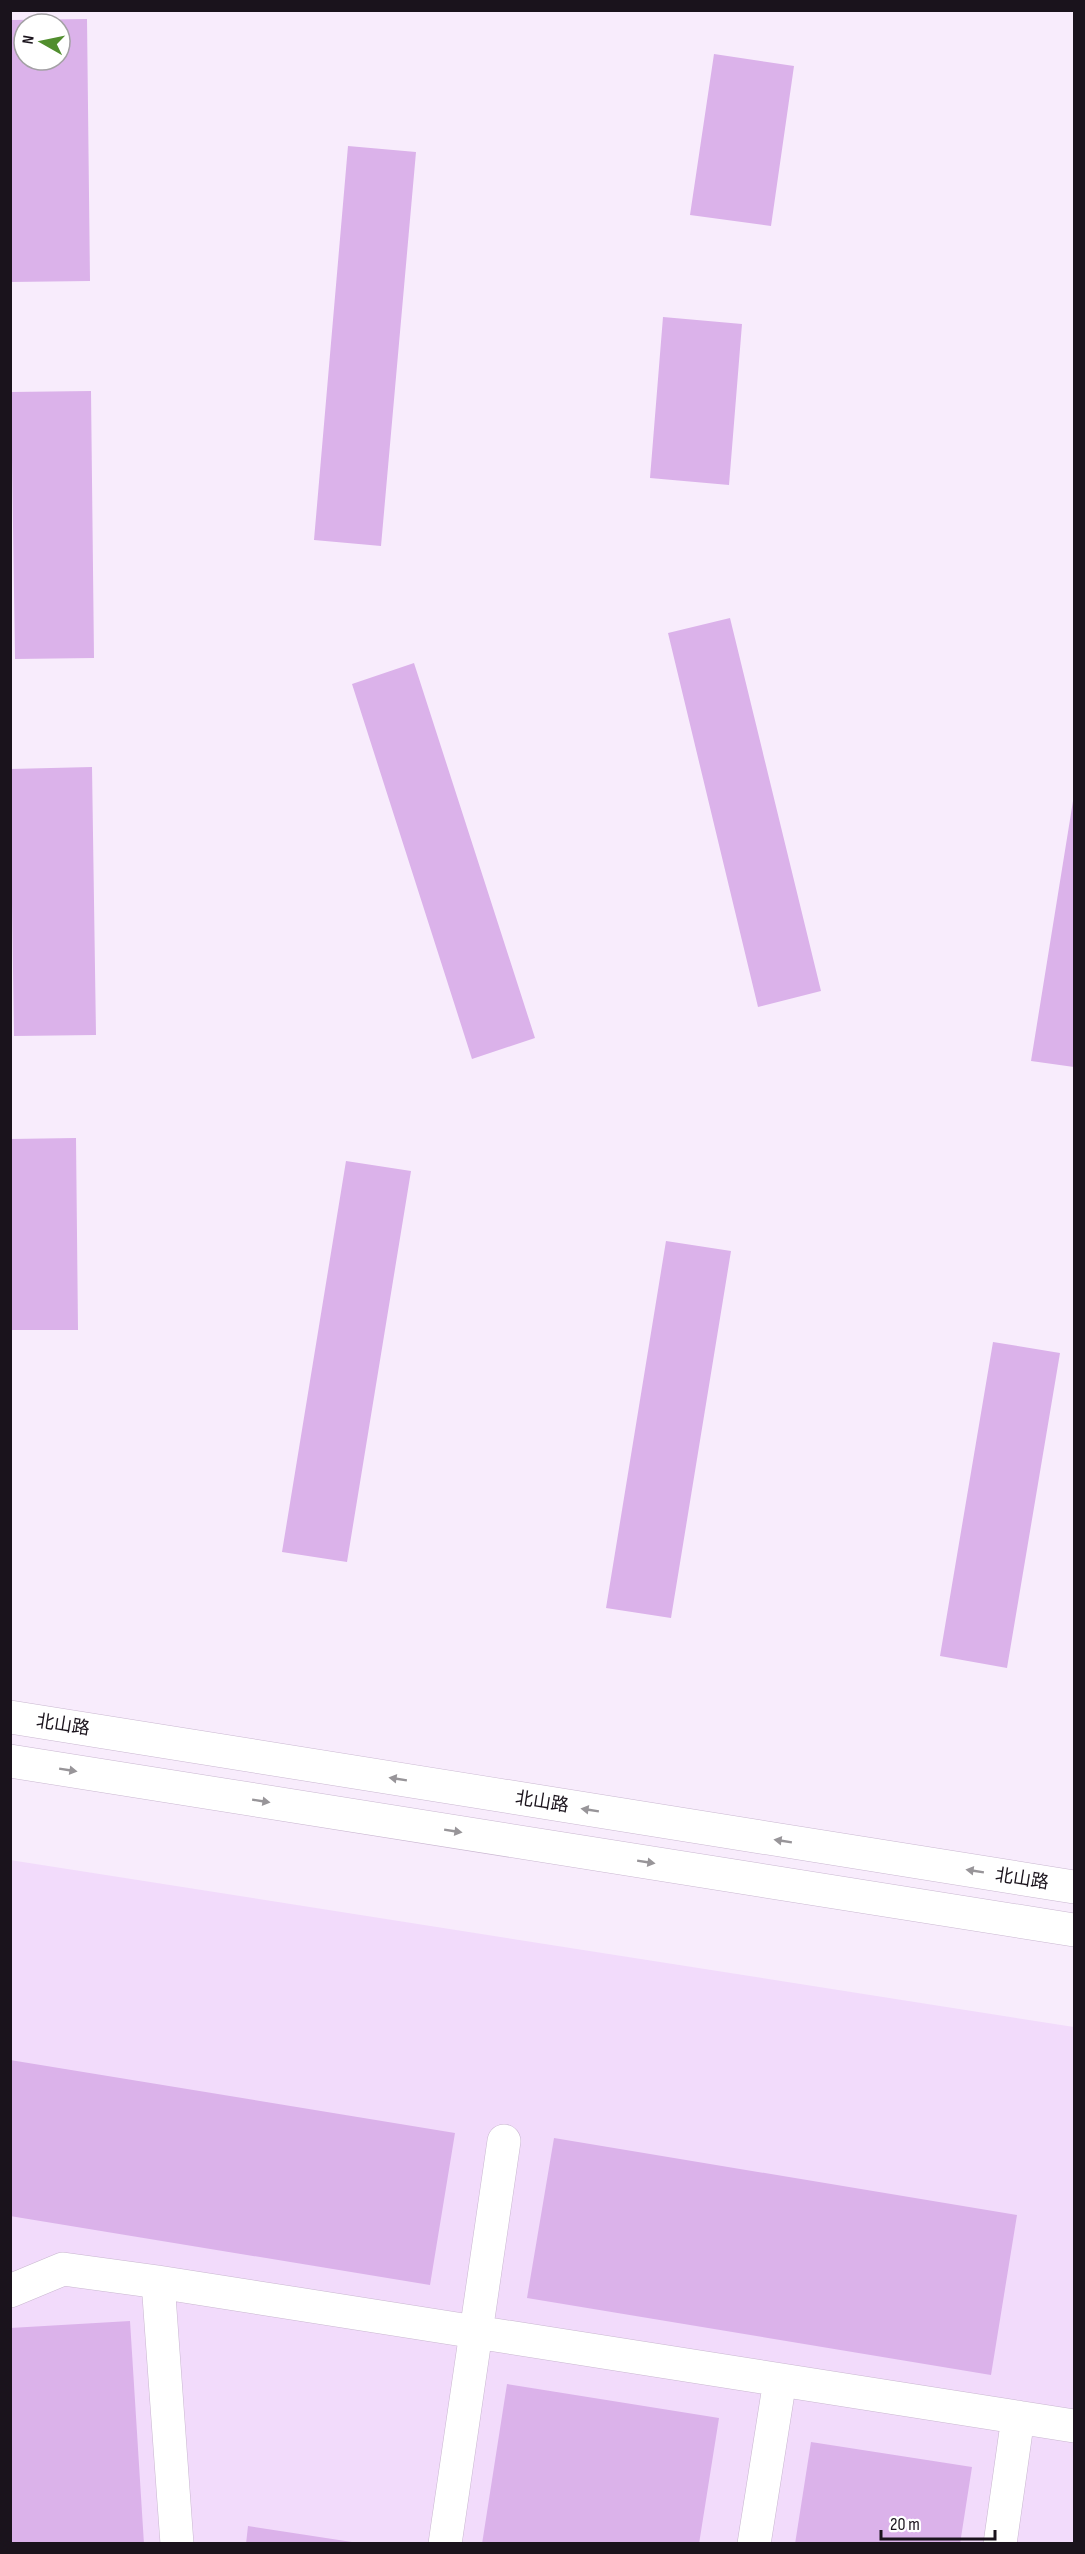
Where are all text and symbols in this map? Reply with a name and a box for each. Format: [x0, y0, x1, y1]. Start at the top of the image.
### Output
north arrow [12, 12, 72, 72]
text: N [19, 34, 39, 46]
street label: 北山路 [35, 1710, 91, 1740]
one-way arrow [59, 1766, 78, 1775]
one-way arrow [388, 1774, 407, 1783]
street label: 北山路 [514, 1787, 570, 1817]
one-way arrow [252, 1796, 271, 1805]
one-way arrow [581, 1805, 600, 1814]
one-way arrow [444, 1827, 463, 1836]
one-way arrow [773, 1836, 792, 1845]
one-way arrow [637, 1857, 656, 1866]
street label: 北山路 [994, 1864, 1050, 1894]
one-way arrow [966, 1867, 985, 1876]
scale bar [881, 2503, 995, 2541]
text: 20 m [890, 2514, 920, 2535]

